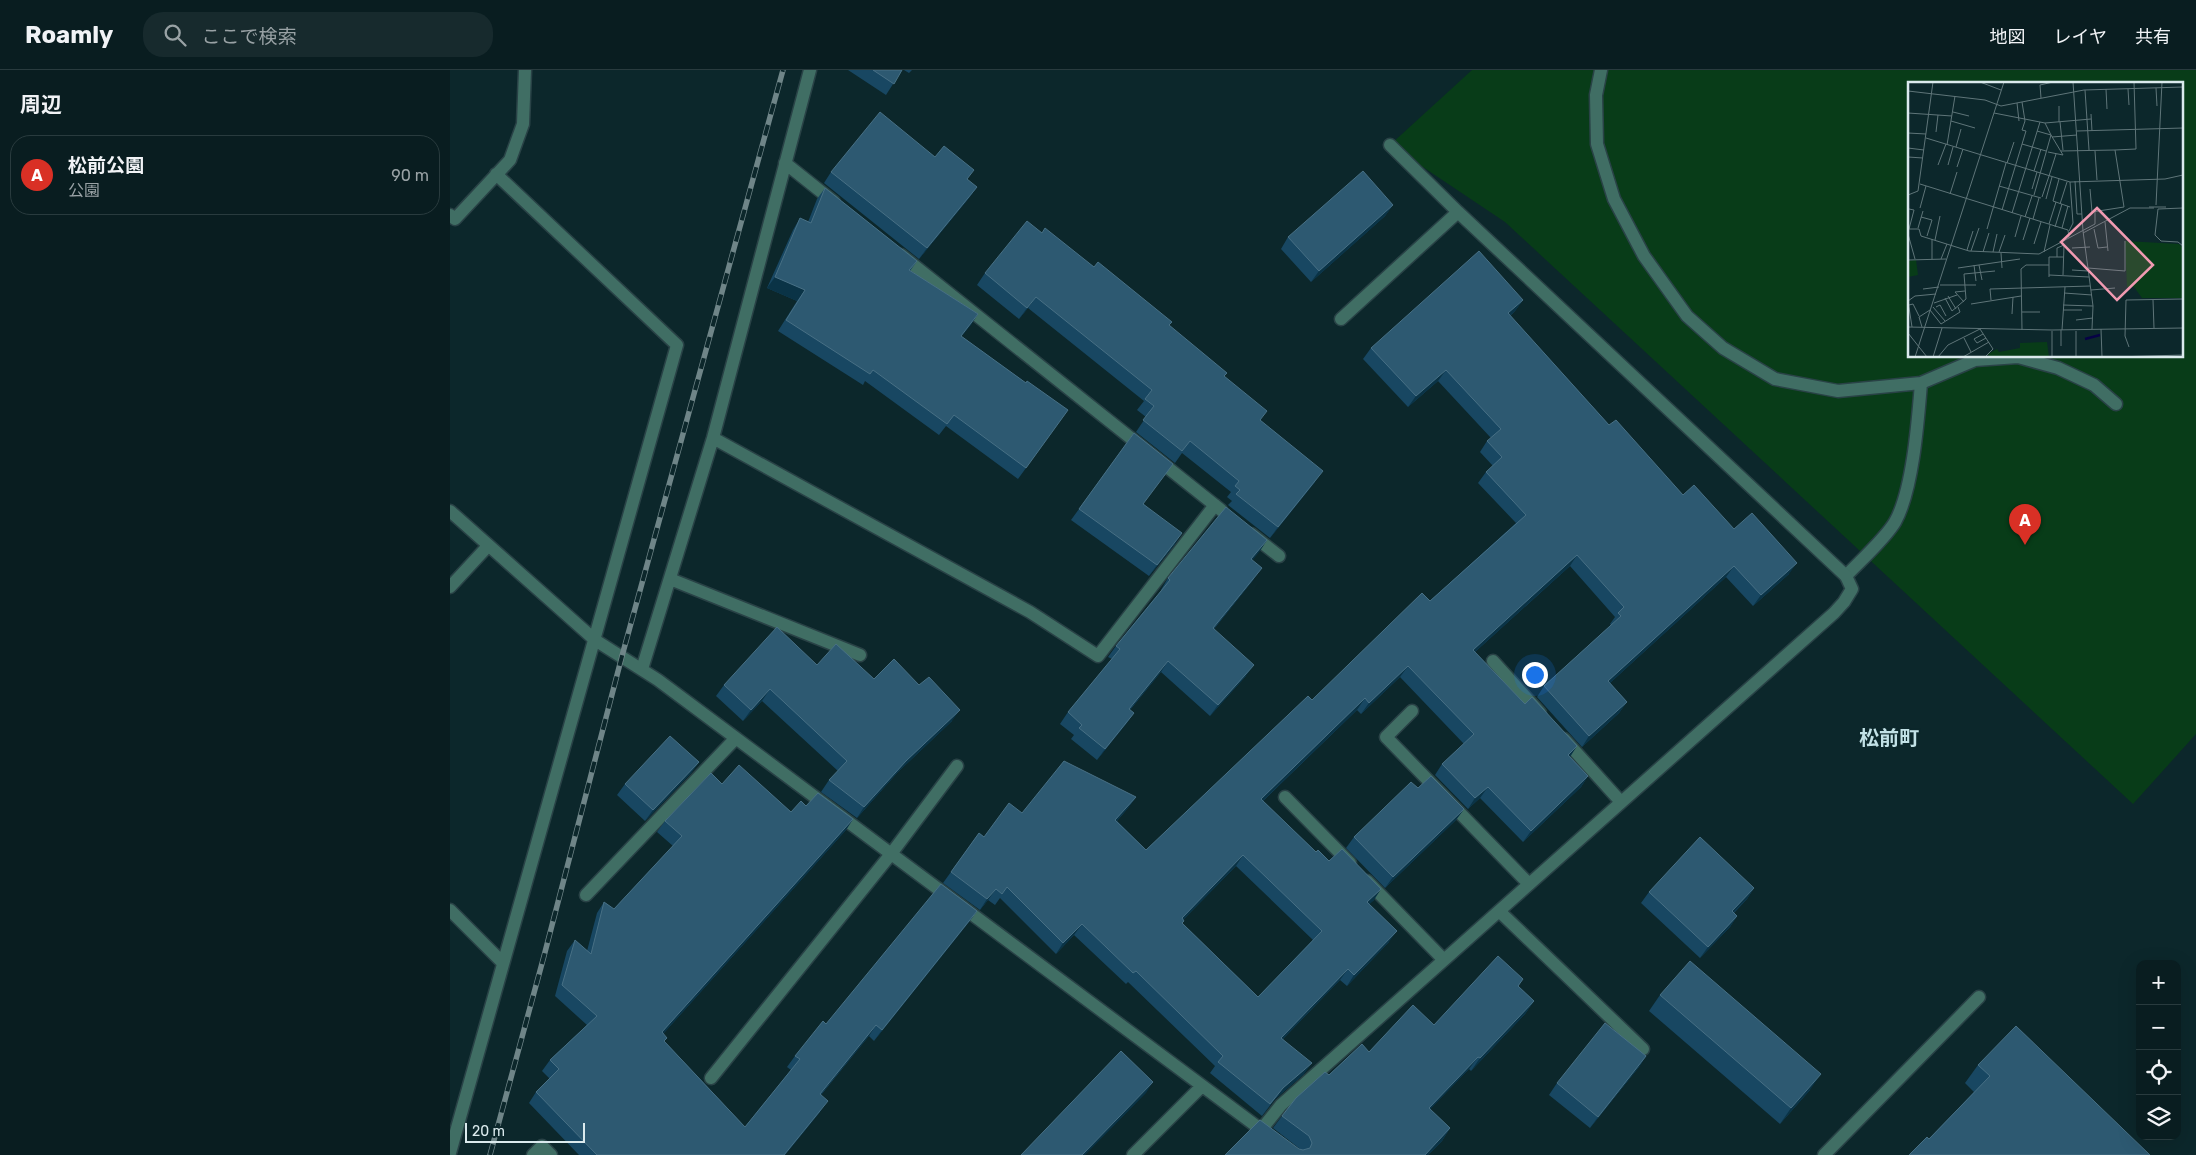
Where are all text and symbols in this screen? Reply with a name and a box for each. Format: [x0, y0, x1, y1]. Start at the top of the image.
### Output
search box [143, 12, 493, 57]
text: Roamly [25, 21, 113, 49]
icon: search [161, 21, 189, 49]
text: ここで検索 [201, 25, 296, 48]
text: 地図 [1990, 26, 2026, 48]
text: レイヤ [2054, 26, 2107, 48]
text: 共有 [2135, 26, 2171, 48]
inset map [1908, 82, 2184, 358]
text: 周辺 [20, 92, 62, 117]
text: 松前公園 [68, 154, 144, 177]
text: A [31, 166, 43, 185]
text: 90 m [391, 166, 429, 185]
text: 公園 [68, 181, 100, 200]
pin: A [2009, 504, 2041, 545]
your location [1522, 662, 1548, 688]
district label: 松前町 [1859, 726, 1919, 750]
map controls [2136, 960, 2181, 1140]
button: + [2136, 960, 2181, 1005]
button: − [2136, 1005, 2181, 1050]
button: locate [2136, 1050, 2181, 1095]
button: layers [2136, 1095, 2181, 1140]
scale bar [465, 1120, 585, 1143]
text: 20 m [472, 1123, 505, 1140]

